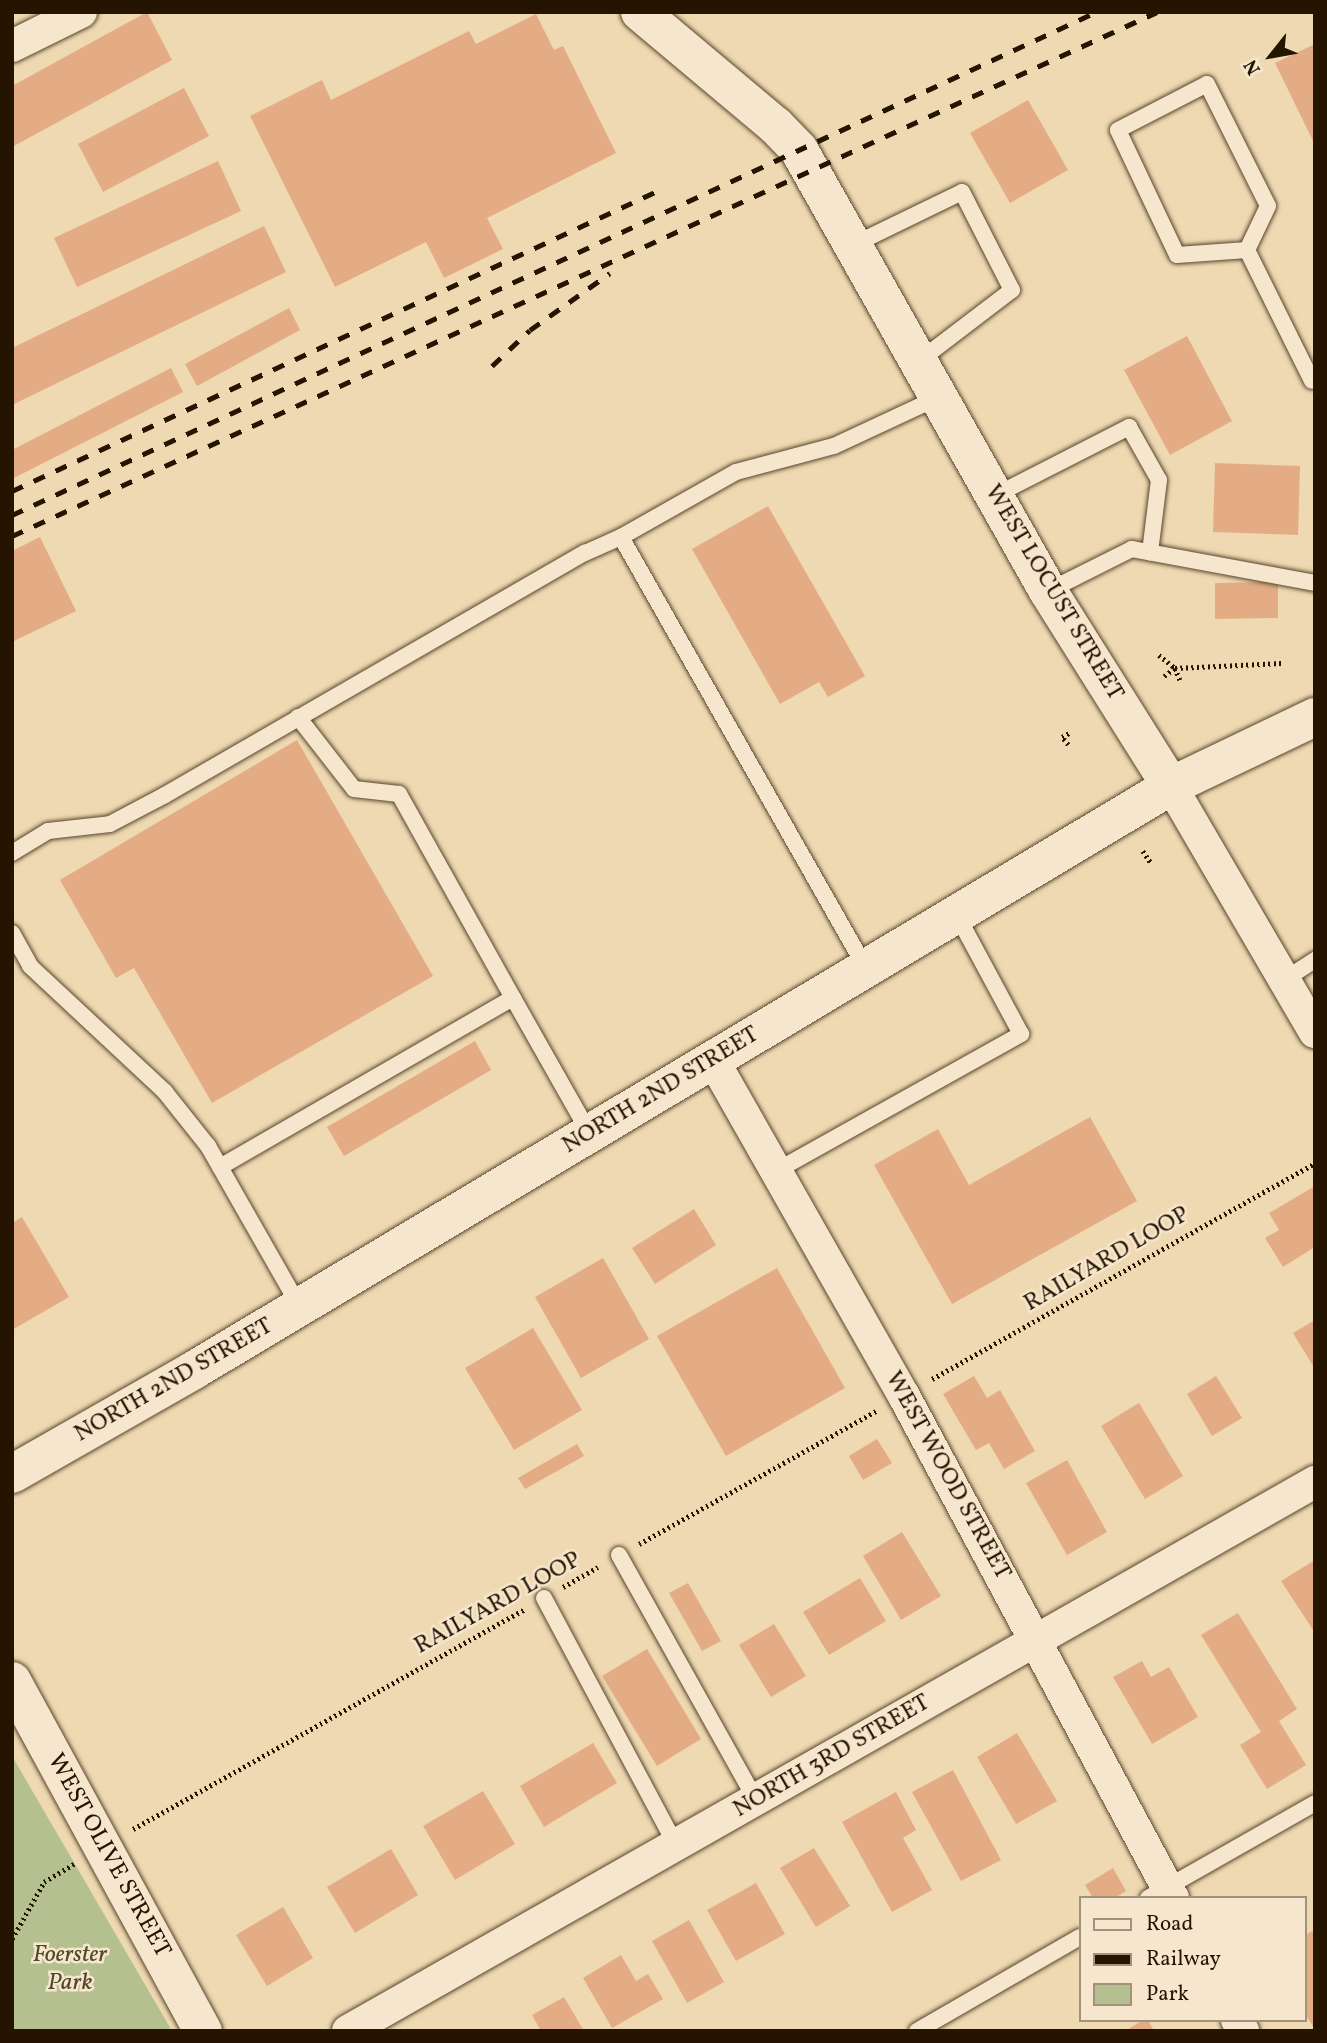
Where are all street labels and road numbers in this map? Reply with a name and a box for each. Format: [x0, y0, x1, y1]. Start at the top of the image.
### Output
street label: WEST LOCUST STREET [977, 479, 1129, 707]
street label: NORTH 2ND STREET [558, 1021, 764, 1161]
street label: RAILYARD LOOP [1019, 1201, 1195, 1319]
street label: NORTH 2ND STREET [70, 1313, 278, 1449]
street label: WEST WOOD STREET [877, 1366, 1017, 1586]
street label: RAILYARD LOOP [410, 1546, 586, 1662]
street label: NORTH 3RD STREET [729, 1689, 935, 1825]
street label: WEST OLIVE STREET [40, 1749, 176, 1963]

